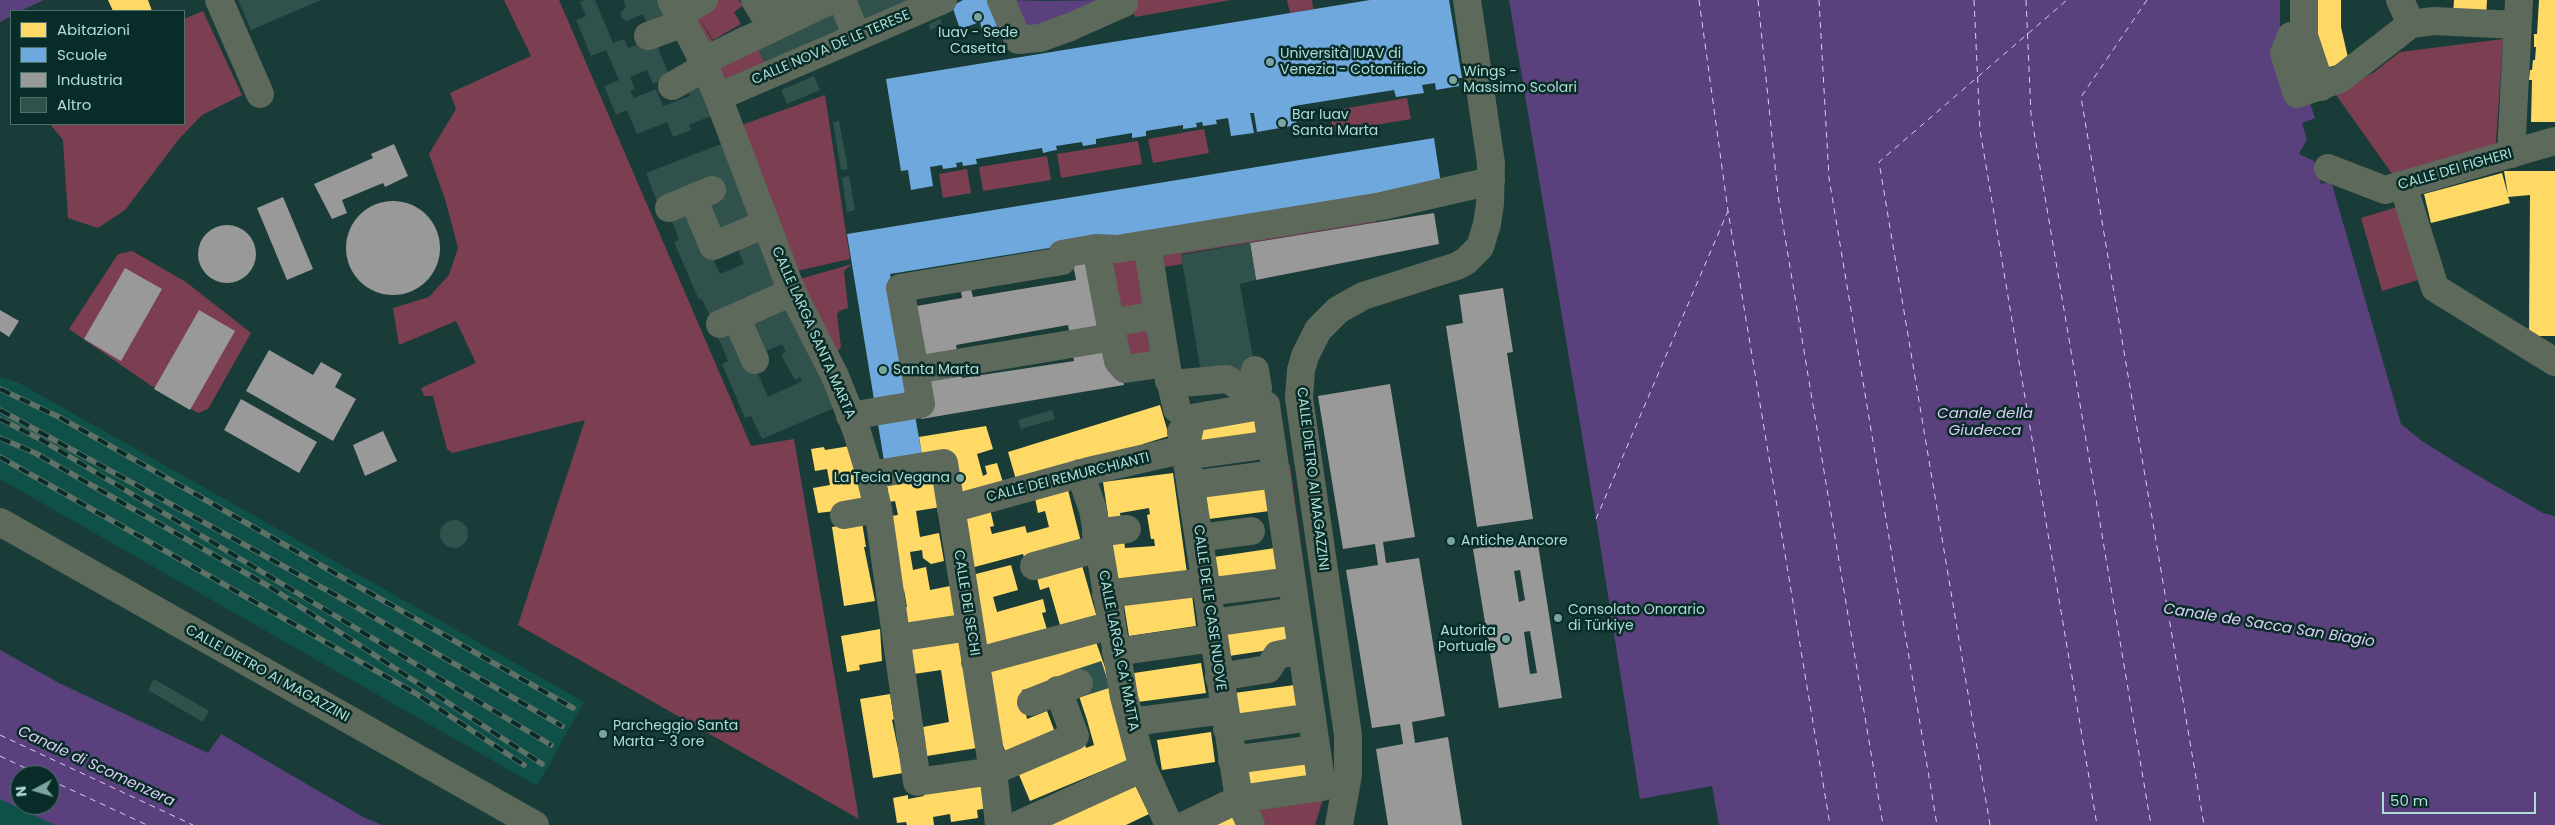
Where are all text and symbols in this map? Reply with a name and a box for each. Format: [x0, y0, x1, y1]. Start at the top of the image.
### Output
street label: CALLE NOVA DE LE TERESE [749, 7, 913, 89]
legend [10, 10, 185, 125]
marker: Iuav - Sede Casetta [972, 11, 984, 23]
text: Abitazioni [57, 19, 130, 40]
place label: Iuav - Sede Casetta [938, 25, 1018, 58]
text: Scuole [57, 44, 107, 65]
place label: Università IUAV di Venezia - Cotonificio [1280, 46, 1425, 78]
marker: Università IUAV di Venezia - Cotonificio [1264, 56, 1276, 68]
place label: Wings - Massimo Scolari [1463, 64, 1577, 96]
text: Industria [57, 69, 123, 90]
marker: Wings - Massimo Scolari [1447, 74, 1459, 86]
text: Altro [57, 94, 91, 115]
place label: Bar Iuav Santa Marta [1292, 107, 1378, 140]
marker: Bar Iuav Santa Marta [1276, 117, 1288, 129]
street label: CALLE DEI FIGHERI [2396, 146, 2514, 194]
street label: CALLE LARGA SANTA MARTA [767, 244, 859, 422]
place label: Santa Marta [893, 362, 979, 378]
marker: Santa Marta [877, 364, 889, 376]
street label: CALLE DIETRO AI MAGAZZINI [1292, 386, 1332, 572]
water label: Canale della Giudecca [1937, 405, 2033, 440]
street label: CALLE DEI REMURCHIANTI [985, 450, 1151, 506]
place label: La Tecia Vegana [834, 470, 950, 486]
marker: La Tecia Vegana [954, 472, 966, 484]
street label: CALLE DE LE CASE NUOVE [1189, 524, 1229, 692]
place label: Antiche Ancore [1461, 533, 1568, 549]
marker: Antiche Ancore [1445, 535, 1457, 547]
street label: CALLE DEI SECHI [949, 549, 983, 657]
street label: CALLE LARGA CA' MATTA [1094, 569, 1142, 733]
water label: Canale de Sacca San Biagio [2162, 600, 2376, 652]
place label: Consolato Onorario di Türkiye [1568, 602, 1705, 634]
marker: Consolato Onorario di Türkiye [1552, 612, 1564, 624]
street label: CALLE DIETRO AI MAGAZZINI [182, 622, 352, 726]
place label: Autorita Portuale [1438, 623, 1496, 656]
marker: Autorita Portuale [1500, 633, 1512, 645]
place label: Parcheggio Santa Marta - 3 ore [613, 718, 738, 750]
water label: Canale di Scomenzera [15, 723, 177, 811]
marker: Parcheggio Santa Marta - 3 ore [597, 728, 609, 740]
north arrow [10, 765, 60, 815]
scale bar [2385, 782, 2539, 814]
text: N [11, 785, 32, 798]
text: 50 m [2390, 790, 2428, 811]

